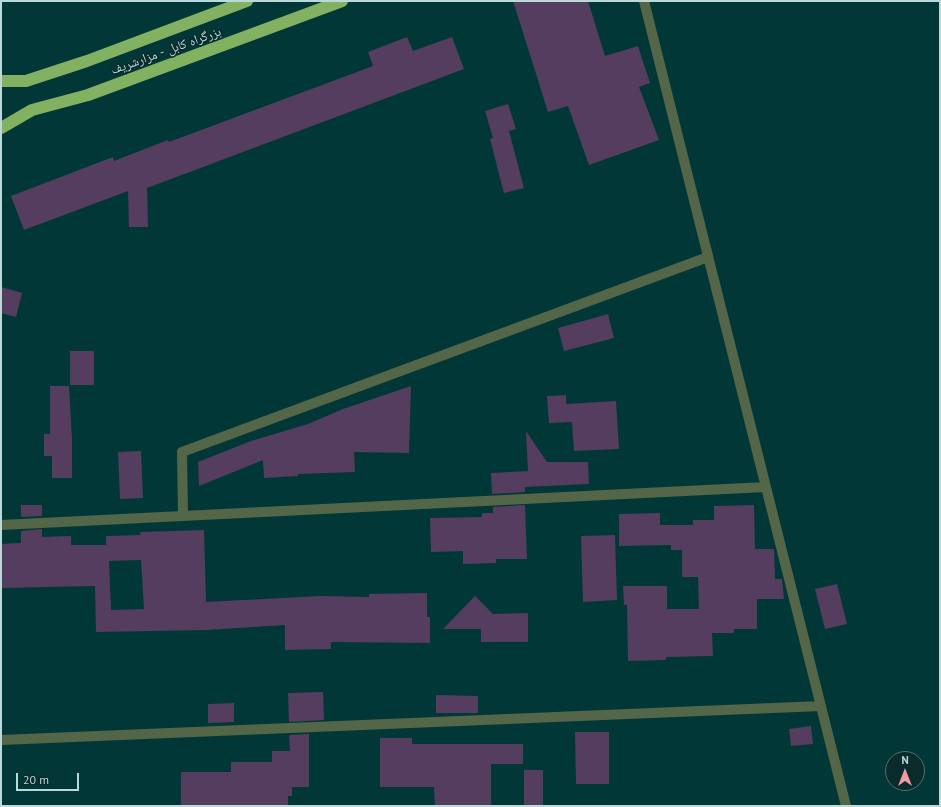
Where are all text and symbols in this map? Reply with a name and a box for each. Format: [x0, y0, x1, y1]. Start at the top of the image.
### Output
street label: بزرگراه کابل - مزارشریف [109, 24, 223, 78]
north arrow [885, 751, 925, 791]
text: N [901, 753, 909, 767]
scale bar [18, 765, 81, 791]
text: 20 m [23, 772, 49, 787]

